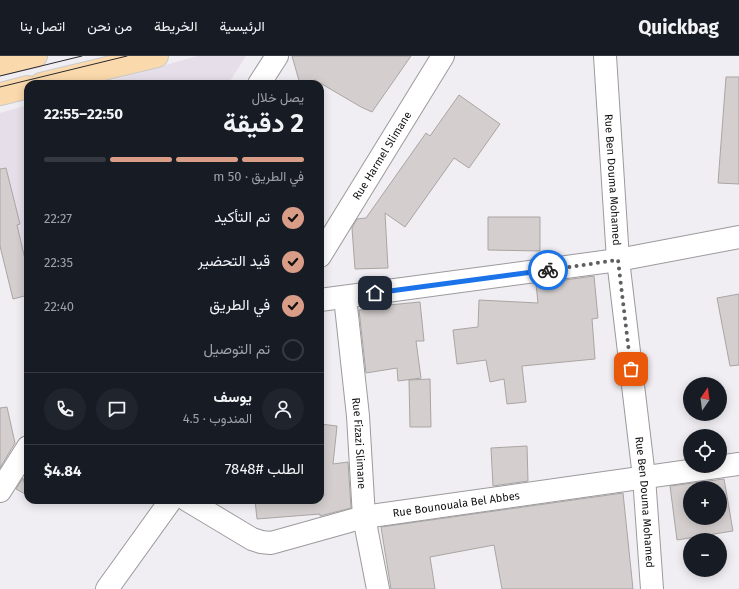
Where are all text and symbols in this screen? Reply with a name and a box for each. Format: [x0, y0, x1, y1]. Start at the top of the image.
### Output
text: Quickbag [638, 16, 719, 39]
text: اتصل بنا [20, 18, 65, 35]
text: من نحن [87, 18, 132, 35]
text: الخريطة [154, 18, 197, 35]
text: الرئيسية [219, 18, 265, 35]
text: يصل خلال [252, 90, 304, 105]
text: 22:50–22:55 [44, 105, 123, 123]
text: 2 دقيقة [223, 108, 304, 139]
street label: Rue Harmel Slimane [350, 109, 414, 202]
street label: Rue Ben Douma Mohamed [602, 114, 623, 246]
text: في الطريق · 50 m [213, 169, 304, 184]
icon: check [282, 207, 304, 229]
text: تم التأكيد [214, 208, 270, 226]
text: 22:27 [44, 211, 72, 226]
courier [528, 250, 568, 290]
icon: check [282, 251, 304, 273]
text: قيد التحضير [198, 252, 270, 270]
text: 22:35 [44, 255, 73, 270]
icon: bike [537, 259, 559, 281]
pin [358, 276, 392, 310]
icon: home [364, 282, 386, 304]
icon: check [282, 295, 304, 317]
text: في الطريق [209, 296, 270, 314]
text: 22:40 [44, 299, 74, 314]
text: تم التوصيل [204, 340, 270, 358]
pin [614, 352, 648, 386]
icon: bag [620, 358, 642, 380]
north arrow [683, 377, 727, 421]
map controls [683, 377, 727, 577]
button: phone [44, 388, 86, 430]
button: chat [96, 388, 138, 430]
text: يوسف [214, 388, 252, 406]
button: person [262, 388, 304, 430]
street label: Rue Fizazi Slimane [349, 397, 368, 489]
text: المندوب · 4.5 [183, 411, 252, 426]
button: locate [683, 429, 727, 473]
street label: Rue Ben Douma Mohamed [632, 436, 656, 568]
text: الطلب #7848 [225, 460, 304, 478]
text: $4.84 [44, 462, 82, 480]
button: + [683, 481, 727, 525]
street label: Rue Bounouala Bel Abbes [392, 489, 521, 520]
button: − [683, 533, 727, 577]

